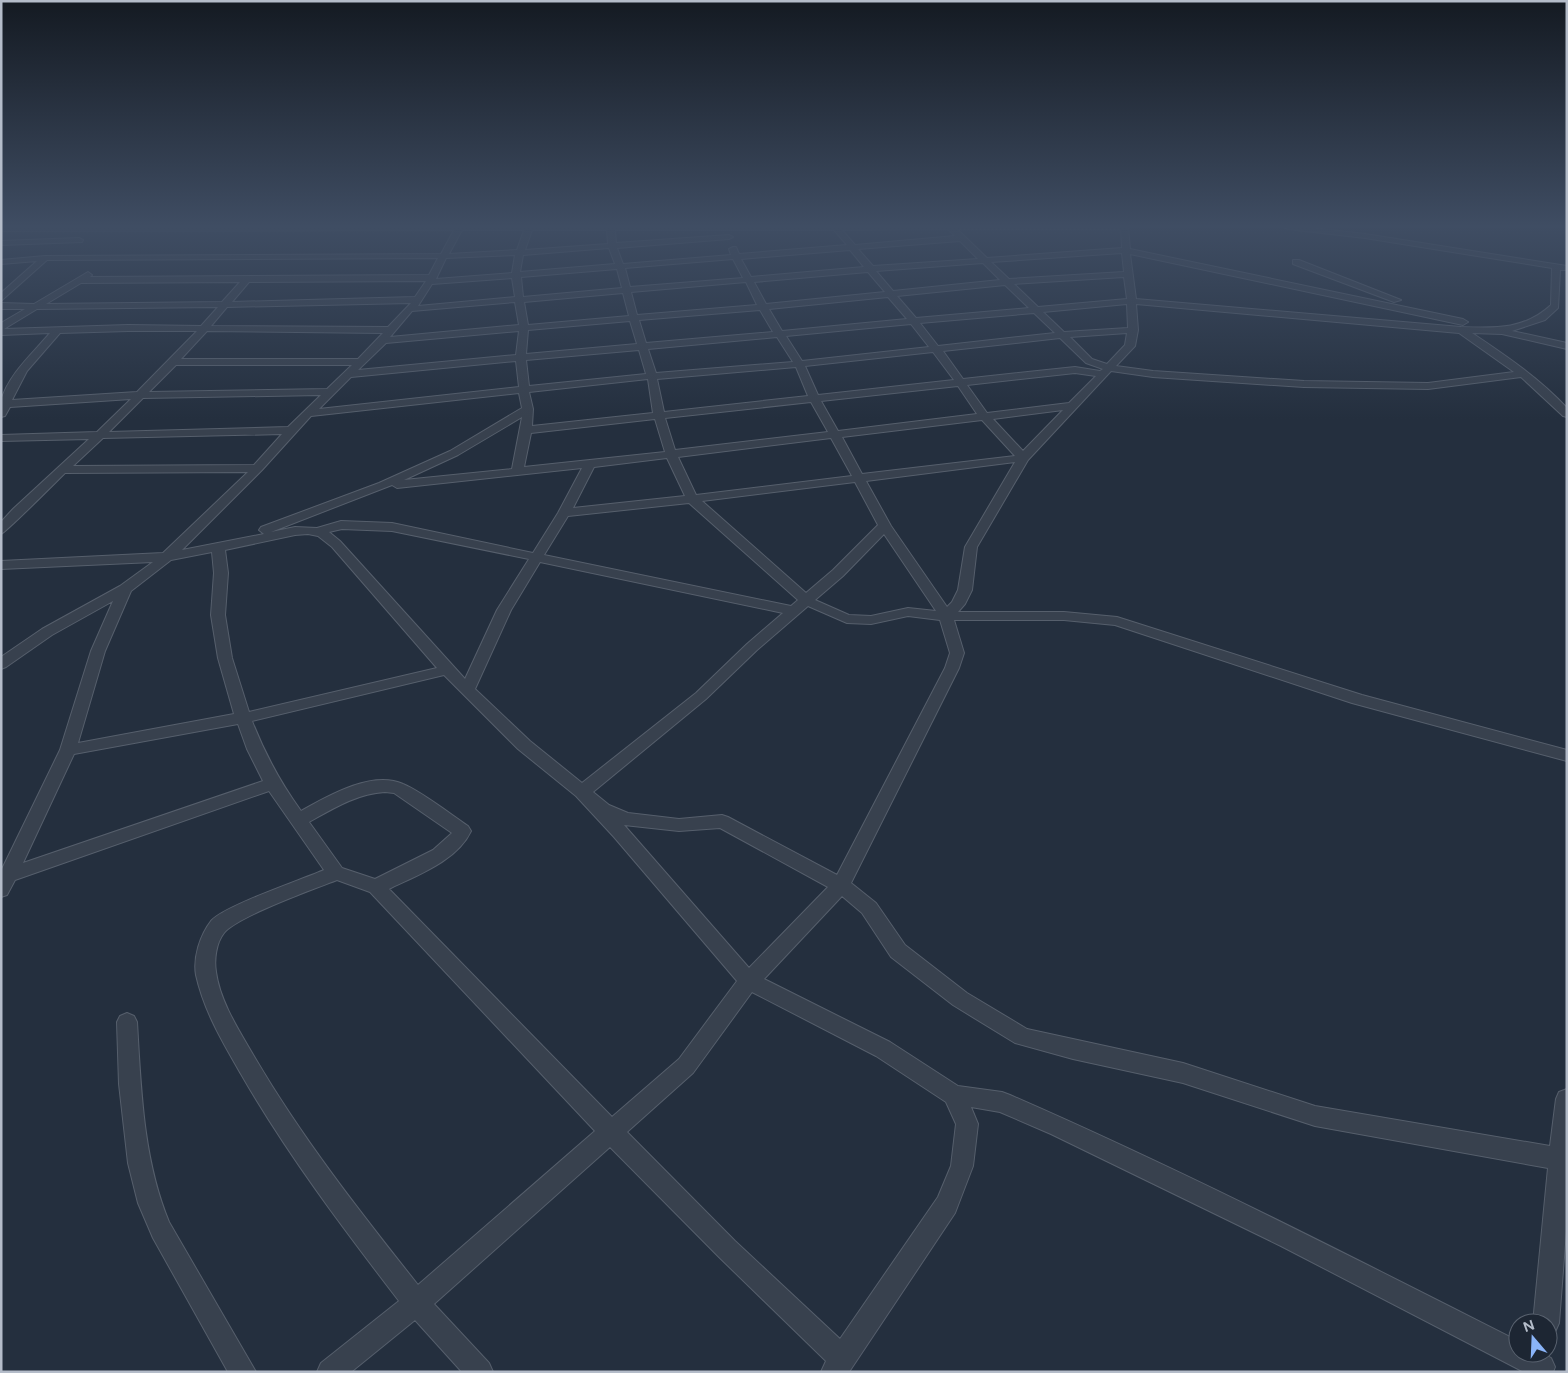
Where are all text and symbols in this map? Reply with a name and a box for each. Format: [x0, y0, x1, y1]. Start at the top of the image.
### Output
north arrow [1508, 1313, 1558, 1363]
text: N [1521, 1316, 1537, 1336]

